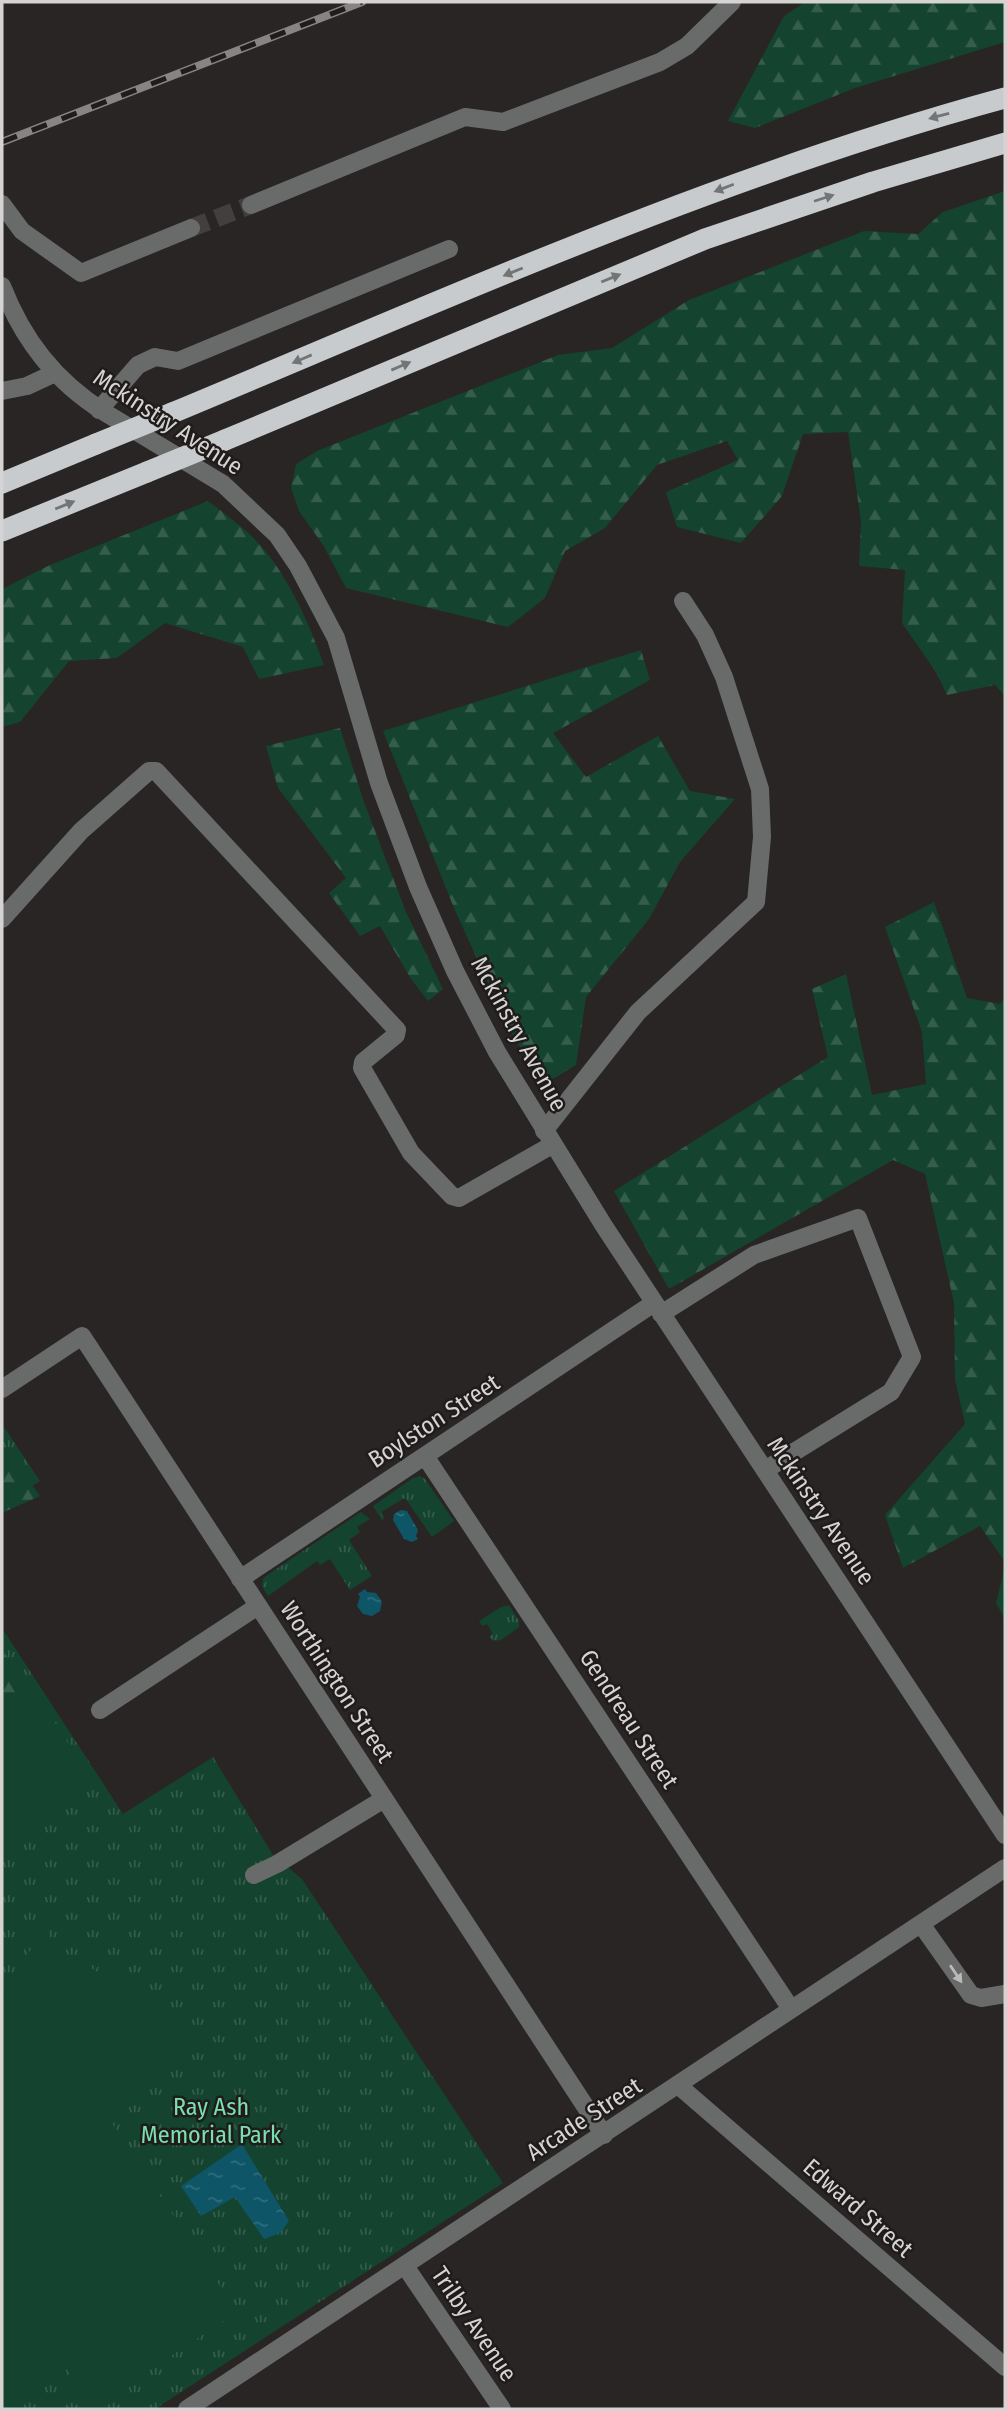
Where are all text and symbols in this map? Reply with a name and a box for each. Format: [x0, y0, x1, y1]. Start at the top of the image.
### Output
one-way arrow [929, 111, 950, 121]
one-way arrow [713, 183, 734, 194]
one-way arrow [813, 192, 834, 203]
one-way arrow [502, 267, 523, 278]
one-way arrow [600, 272, 621, 283]
one-way arrow [292, 354, 313, 365]
one-way arrow [391, 360, 411, 372]
street label: Mckinstry Avenue [88, 363, 248, 481]
one-way arrow [55, 500, 76, 511]
street label: Mckinstry Avenue [465, 952, 573, 1116]
street label: Boylston Street [363, 1368, 505, 1474]
street label: Mckinstry Avenue [761, 1432, 881, 1590]
street label: Worthington Street [274, 1596, 400, 1768]
street label: Gendreau Street [574, 1645, 684, 1794]
one-way arrow [949, 1965, 962, 1984]
street label: Arcade Street [521, 2071, 647, 2167]
park label: Ray Ash Memorial Park [141, 2093, 282, 2149]
street label: Edward Street [797, 2153, 919, 2263]
street label: Trilby Avenue [425, 2261, 523, 2387]

